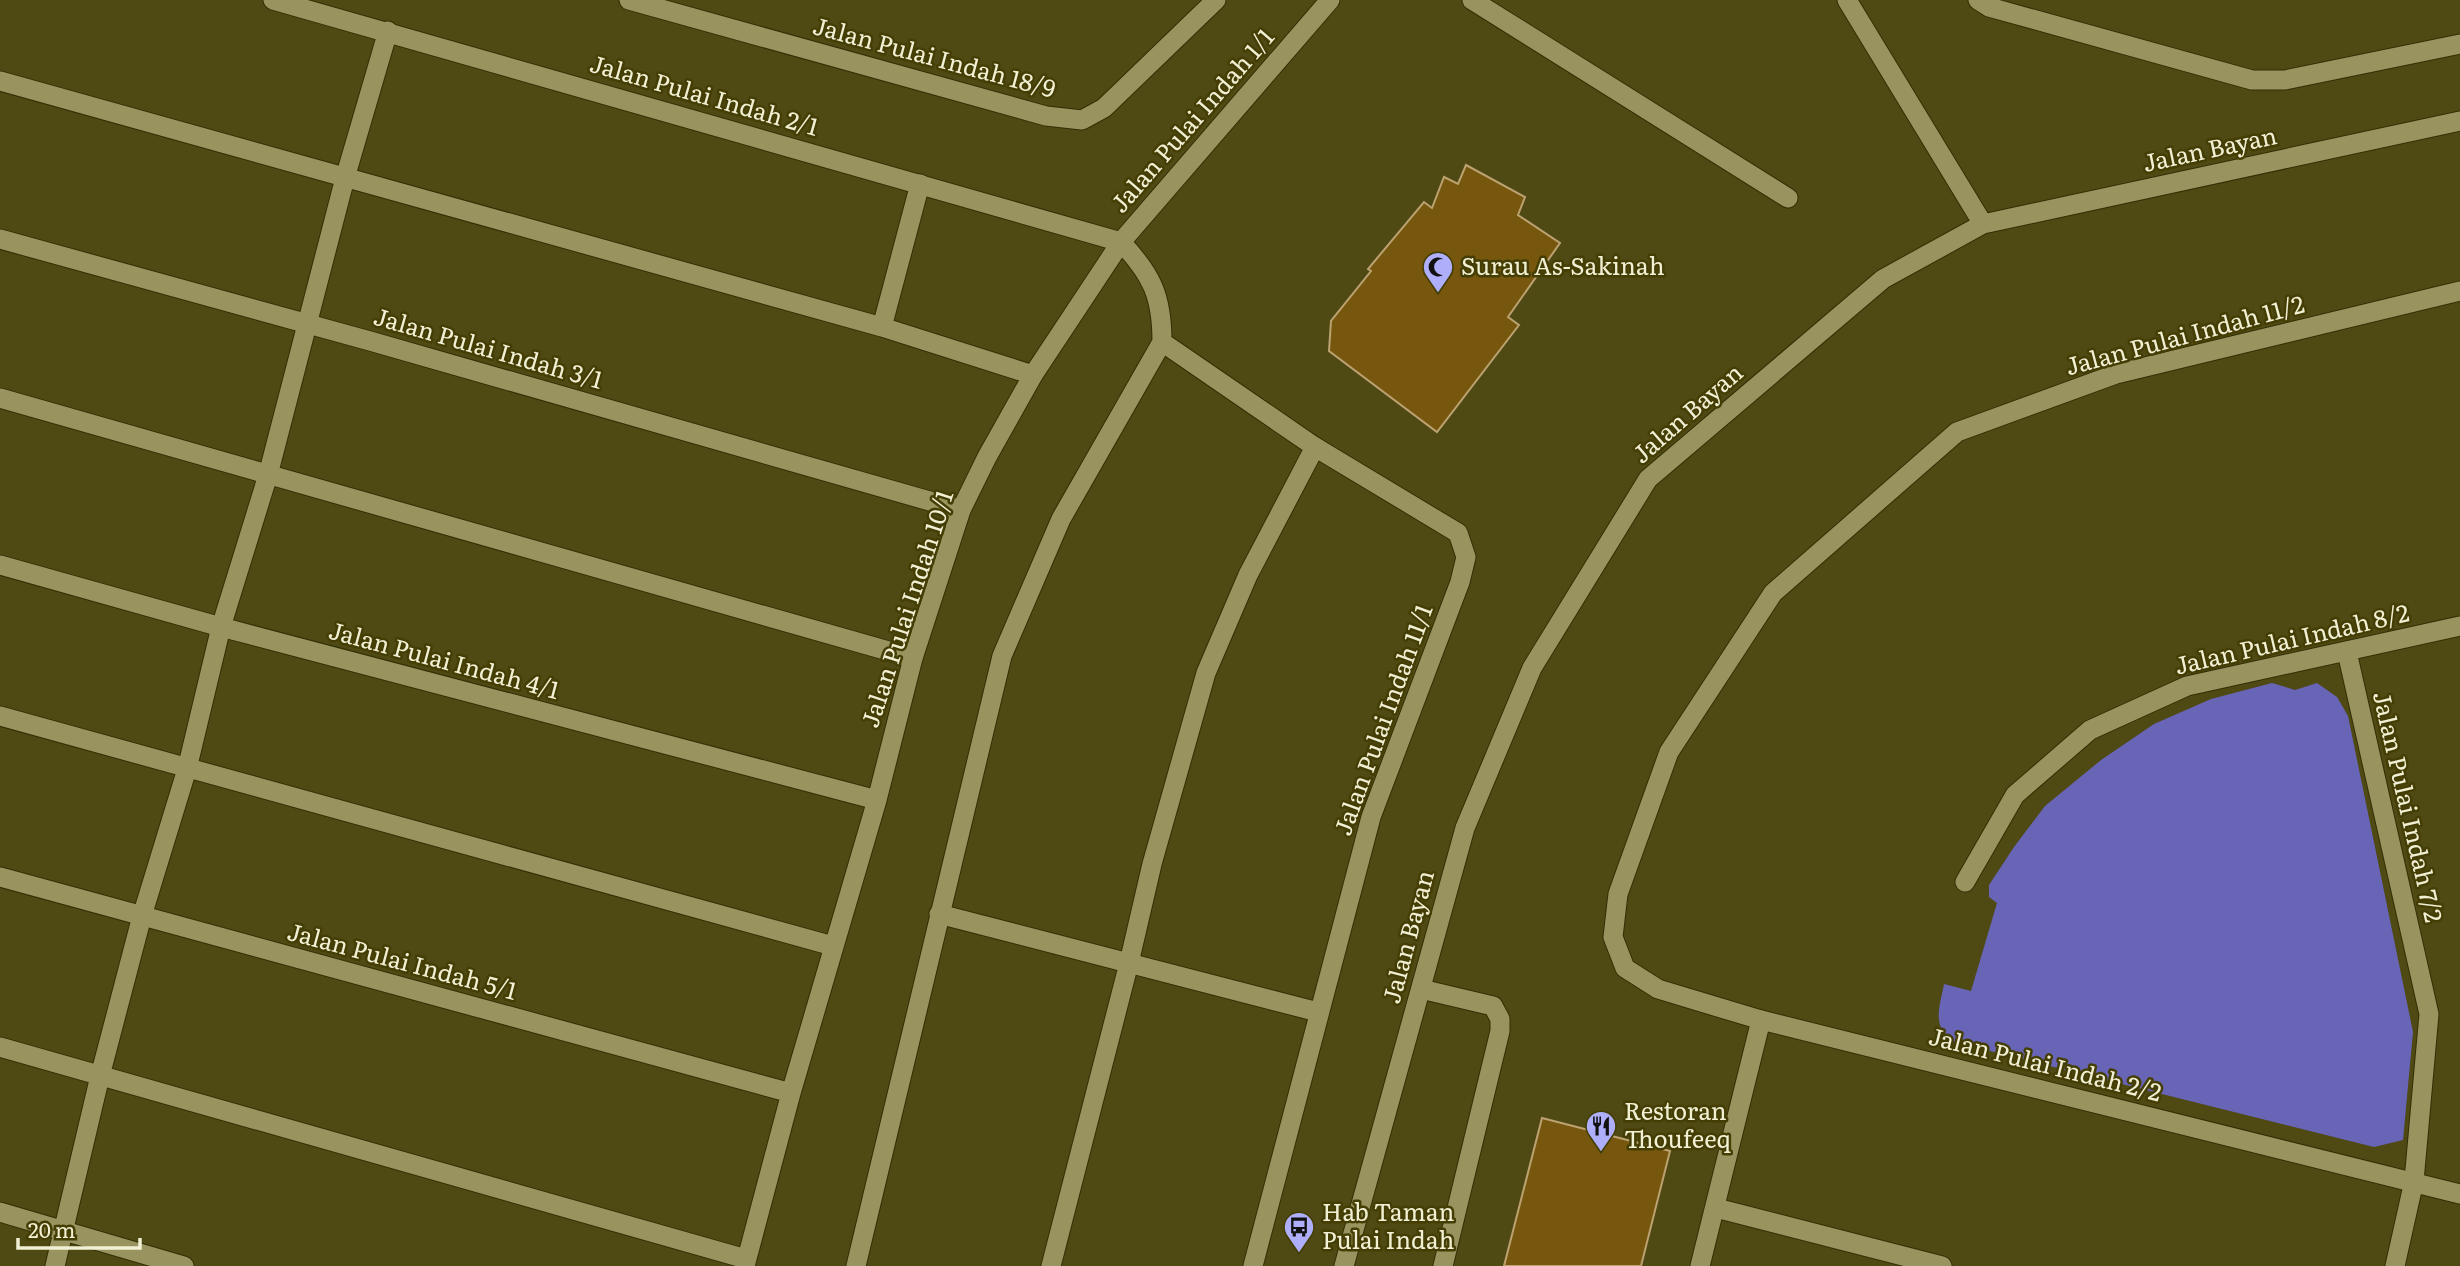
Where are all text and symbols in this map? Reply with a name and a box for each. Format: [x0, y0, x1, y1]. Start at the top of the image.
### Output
street label: Jalan Pulai Indah 18/9 [809, 6, 1060, 105]
street label: Jalan Pulai Indah 1/1 [1101, 19, 1281, 219]
street label: Jalan Pulai Indah 2/1 [586, 44, 823, 143]
street label: Jalan Bayan [2139, 116, 2280, 179]
place label: Surau As-Sakinah [1461, 247, 1665, 282]
mosque icon: Surau As-Sakinah [1421, 250, 1455, 294]
street label: Jalan Pulai Indah 11/2 [2061, 285, 2308, 382]
street label: Jalan Pulai Indah 3/1 [370, 297, 607, 396]
street label: Jalan Bayan [1623, 354, 1749, 470]
street label: Jalan Pulai Indah 10/1 [851, 485, 961, 731]
street label: Jalan Pulai Indah 8/2 [2171, 594, 2412, 682]
street label: Jalan Pulai Indah 11/1 [1324, 598, 1440, 840]
street label: Jalan Pulai Indah 4/1 [325, 611, 564, 706]
street label: Jalan Pulai Indah 7/2 [2366, 687, 2453, 925]
street label: Jalan Bayan [1372, 866, 1441, 1007]
street label: Jalan Pulai Indah 5/1 [284, 912, 522, 1007]
street label: Jalan Pulai Indah 2/2 [1926, 1017, 2166, 1108]
place label: Restoran Thoufeeq [1624, 1092, 1731, 1155]
restaurant icon: Restoran Thoufeeq [1584, 1109, 1618, 1153]
place label: Hab Taman Pulai Indah [1322, 1193, 1455, 1256]
scale bar [18, 1206, 140, 1250]
bus stop icon: Hab Taman Pulai Indah [1282, 1210, 1316, 1254]
text: 20 m [28, 1213, 75, 1244]

